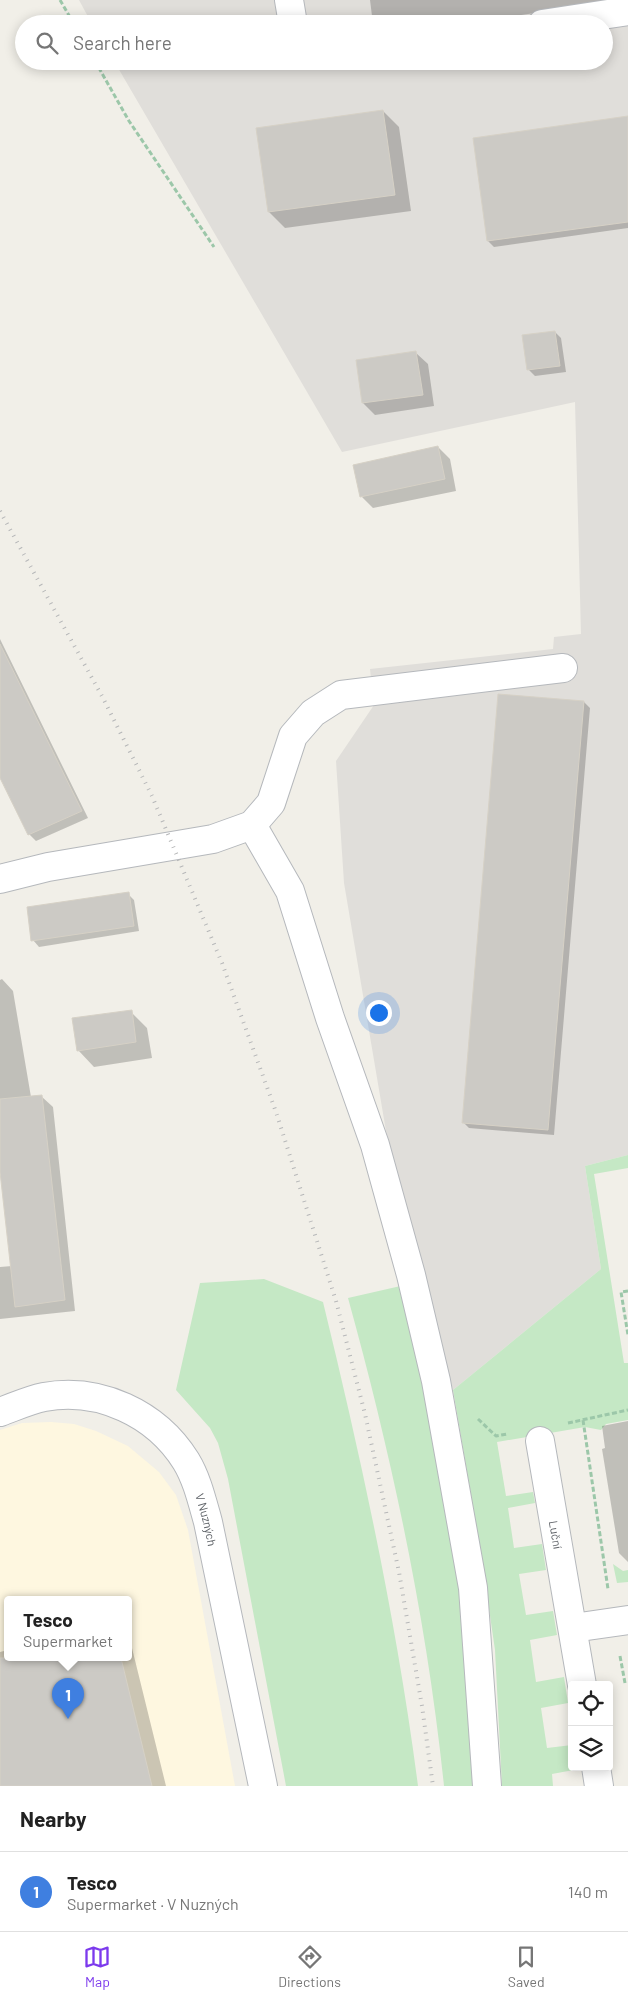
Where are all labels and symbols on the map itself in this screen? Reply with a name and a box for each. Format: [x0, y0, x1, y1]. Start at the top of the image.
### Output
your location [366, 1000, 392, 1026]
street label: V Nuzných [193, 1492, 220, 1547]
street label: Luční [547, 1519, 566, 1550]
pin: 1 [52, 1678, 84, 1719]

